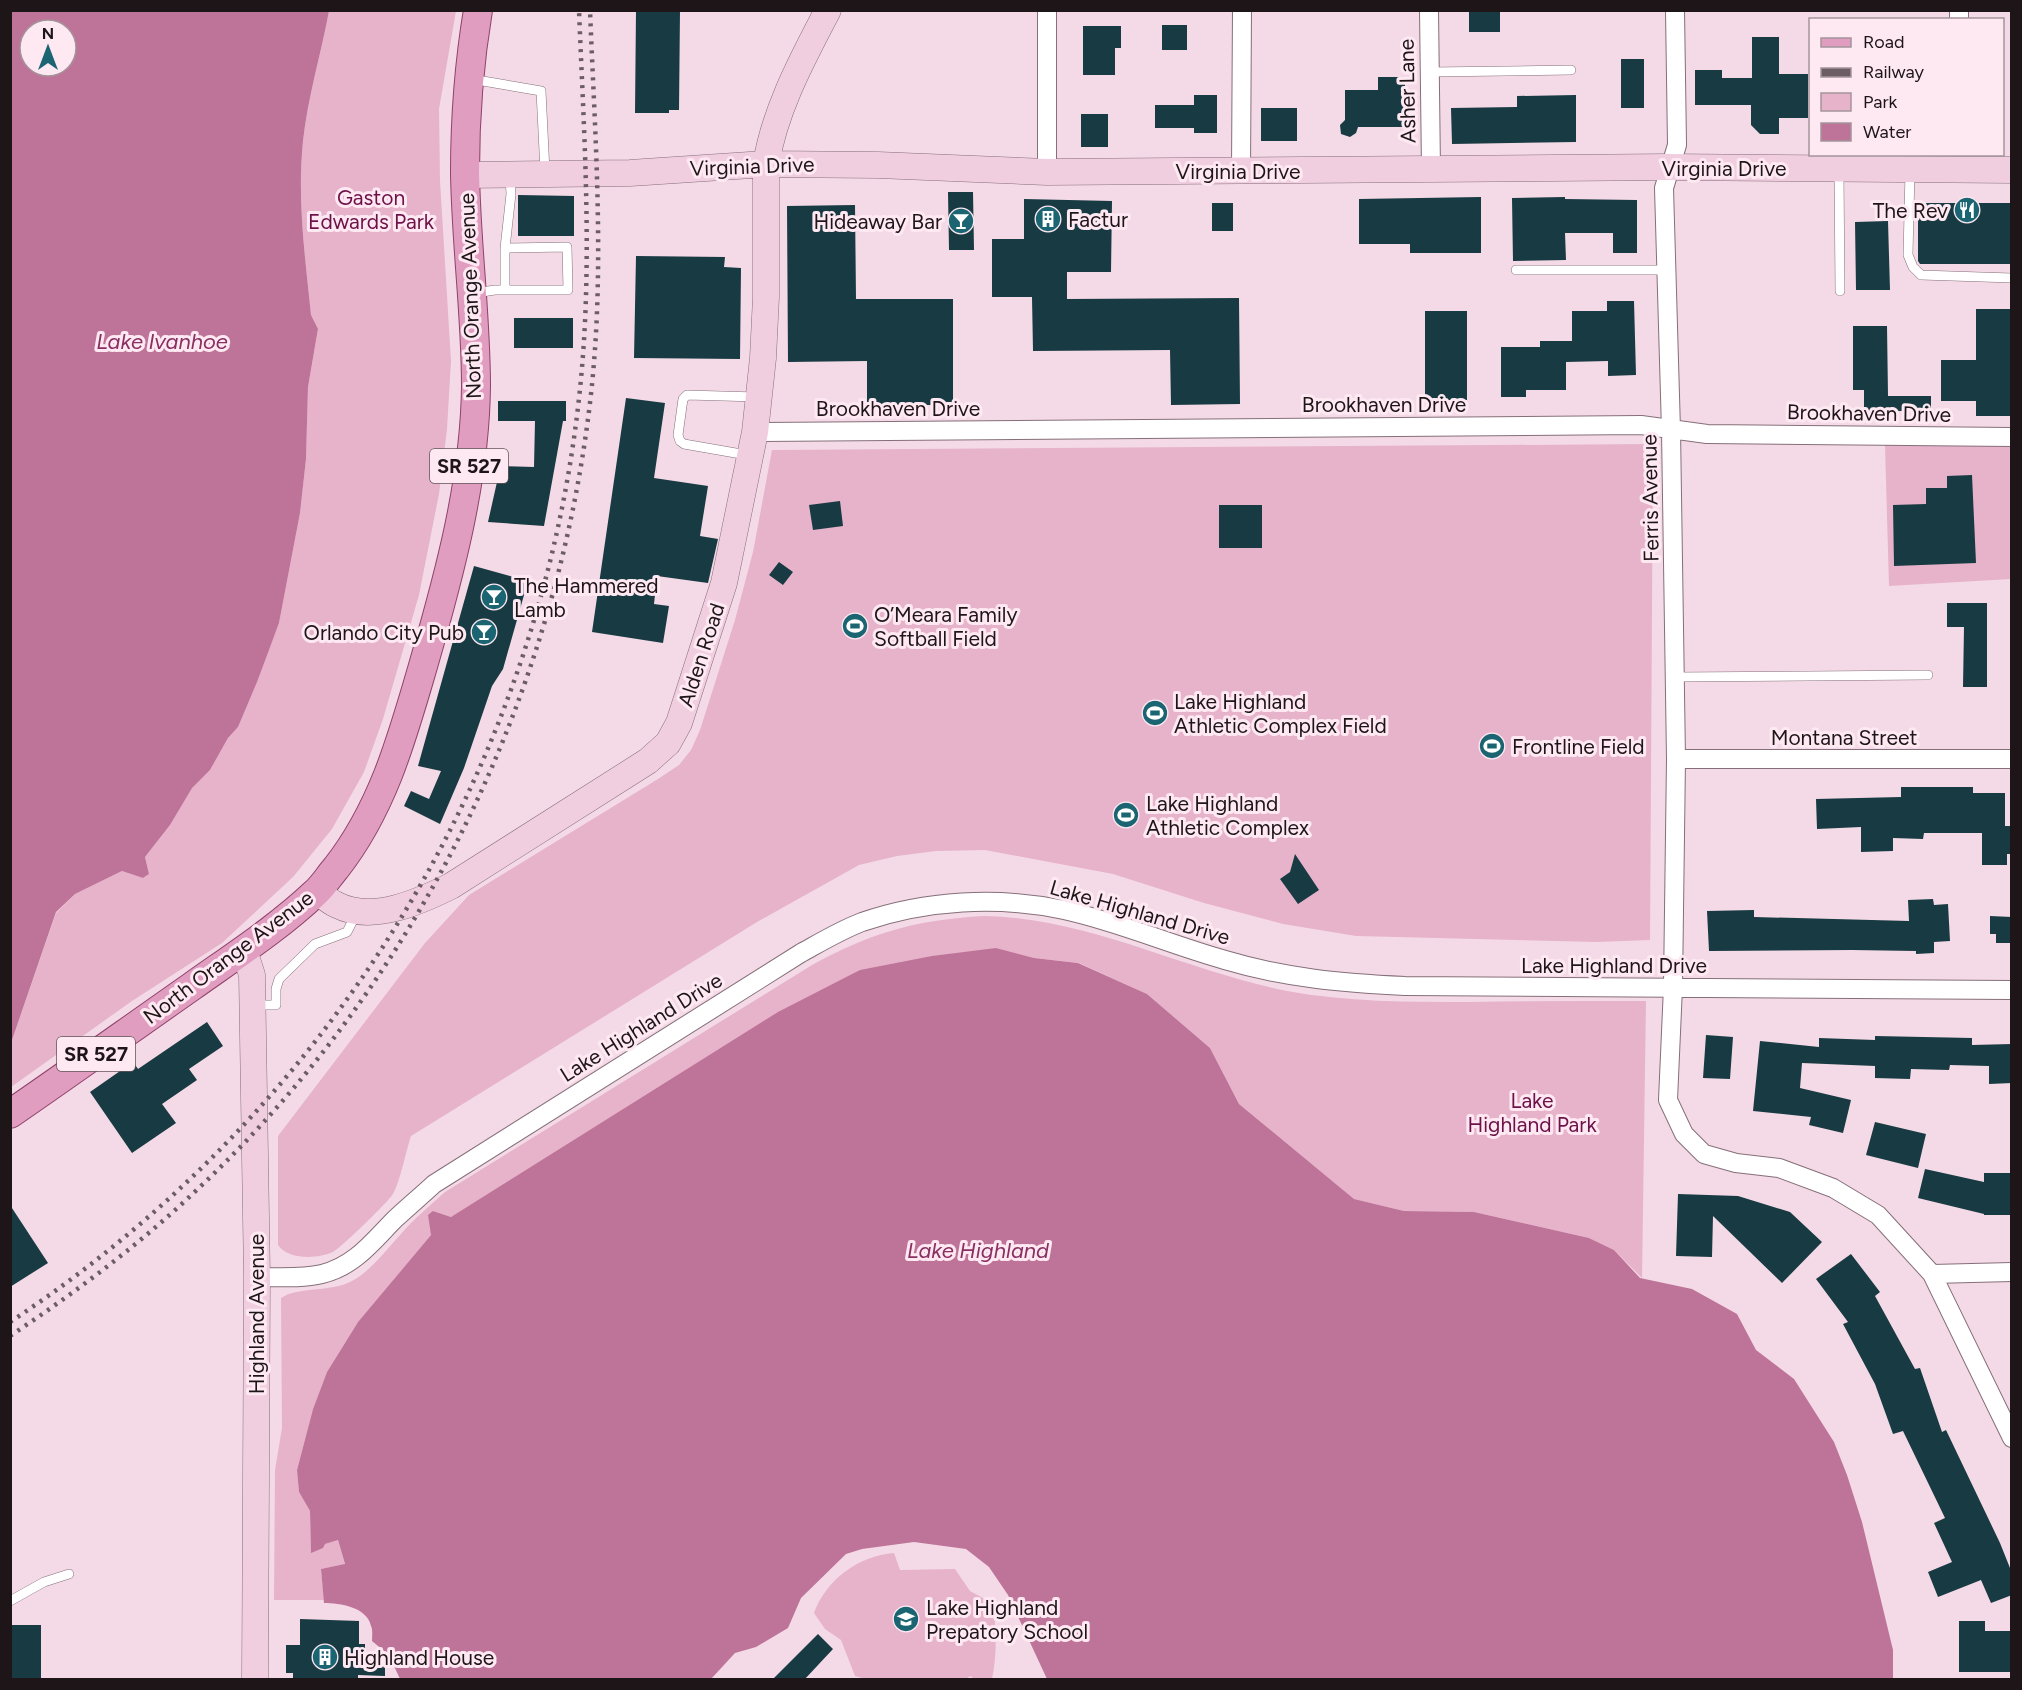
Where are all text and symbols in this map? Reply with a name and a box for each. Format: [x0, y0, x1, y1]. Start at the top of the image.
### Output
north arrow [18, 18, 78, 78]
legend [1809, 18, 2004, 156]
text: N [42, 24, 54, 43]
text: Road [1863, 31, 1904, 53]
street label: Asher Lane [1394, 39, 1420, 143]
text: Railway [1863, 61, 1925, 83]
text: Park [1863, 91, 1898, 113]
text: Water [1863, 121, 1911, 143]
street label: Virginia Drive [689, 151, 815, 181]
street label: Virginia Drive [1662, 156, 1786, 181]
street label: Virginia Drive [1176, 159, 1300, 184]
park label: Gaston Edwards Park [308, 185, 435, 234]
street label: North Orange Avenue [454, 193, 486, 399]
restaurant icon: The Rev [1952, 195, 1982, 225]
place label: The Rev [1873, 198, 1948, 223]
building icon: Factur [1033, 204, 1063, 234]
bar icon: Hideaway Bar [946, 206, 976, 236]
place label: Factur [1068, 207, 1128, 232]
place label: Hideaway Bar [813, 209, 942, 234]
water label: Lake Ivanhoe [96, 328, 228, 355]
street label: Brookhaven Drive [1302, 392, 1466, 417]
street label: Brookhaven Drive [816, 396, 980, 421]
street label: Brookhaven Drive [1787, 399, 1951, 427]
street label: Ferris Avenue [1636, 434, 1664, 562]
road number: SR 527 [430, 449, 508, 483]
place label: The Hammered Lamb [514, 573, 659, 622]
bar icon: The Hammered Lamb [479, 582, 509, 612]
street label: Alden Road [672, 600, 730, 710]
place label: O’Meara Family Softball Field [874, 602, 1017, 651]
sports icon: O’Meara Family Softball Field [840, 611, 870, 641]
bar icon: Orlando City Pub [469, 617, 499, 647]
place label: Orlando City Pub [304, 620, 464, 645]
place label: Lake Highland Athletic Complex Field [1174, 689, 1387, 738]
sports icon: Lake Highland Athletic Complex Field [1140, 698, 1170, 728]
street label: Montana Street [1771, 725, 1917, 750]
sports icon: Frontline Field [1477, 731, 1507, 761]
place label: Frontline Field [1512, 734, 1645, 759]
place label: Lake Highland Athletic Complex [1146, 791, 1309, 840]
sports icon: Lake Highland Athletic Complex [1111, 800, 1141, 830]
street label: Lake Highland Drive [1047, 874, 1233, 950]
street label: North Orange Avenue [138, 885, 318, 1029]
street label: Lake Highland Drive [1521, 953, 1707, 978]
street label: Lake Highland Drive [555, 967, 727, 1087]
road number: SR 527 [57, 1037, 135, 1071]
park label: Lake Highland Park [1467, 1088, 1597, 1137]
street label: Highland Avenue [244, 1234, 269, 1394]
water label: Lake Highland [907, 1237, 1050, 1264]
place label: Lake Highland Prepatory School [926, 1595, 1088, 1644]
school or university icon: Lake Highland Prepatory School [891, 1604, 921, 1634]
building icon: Highland House [310, 1642, 340, 1672]
place label: Highland House [344, 1645, 494, 1670]

